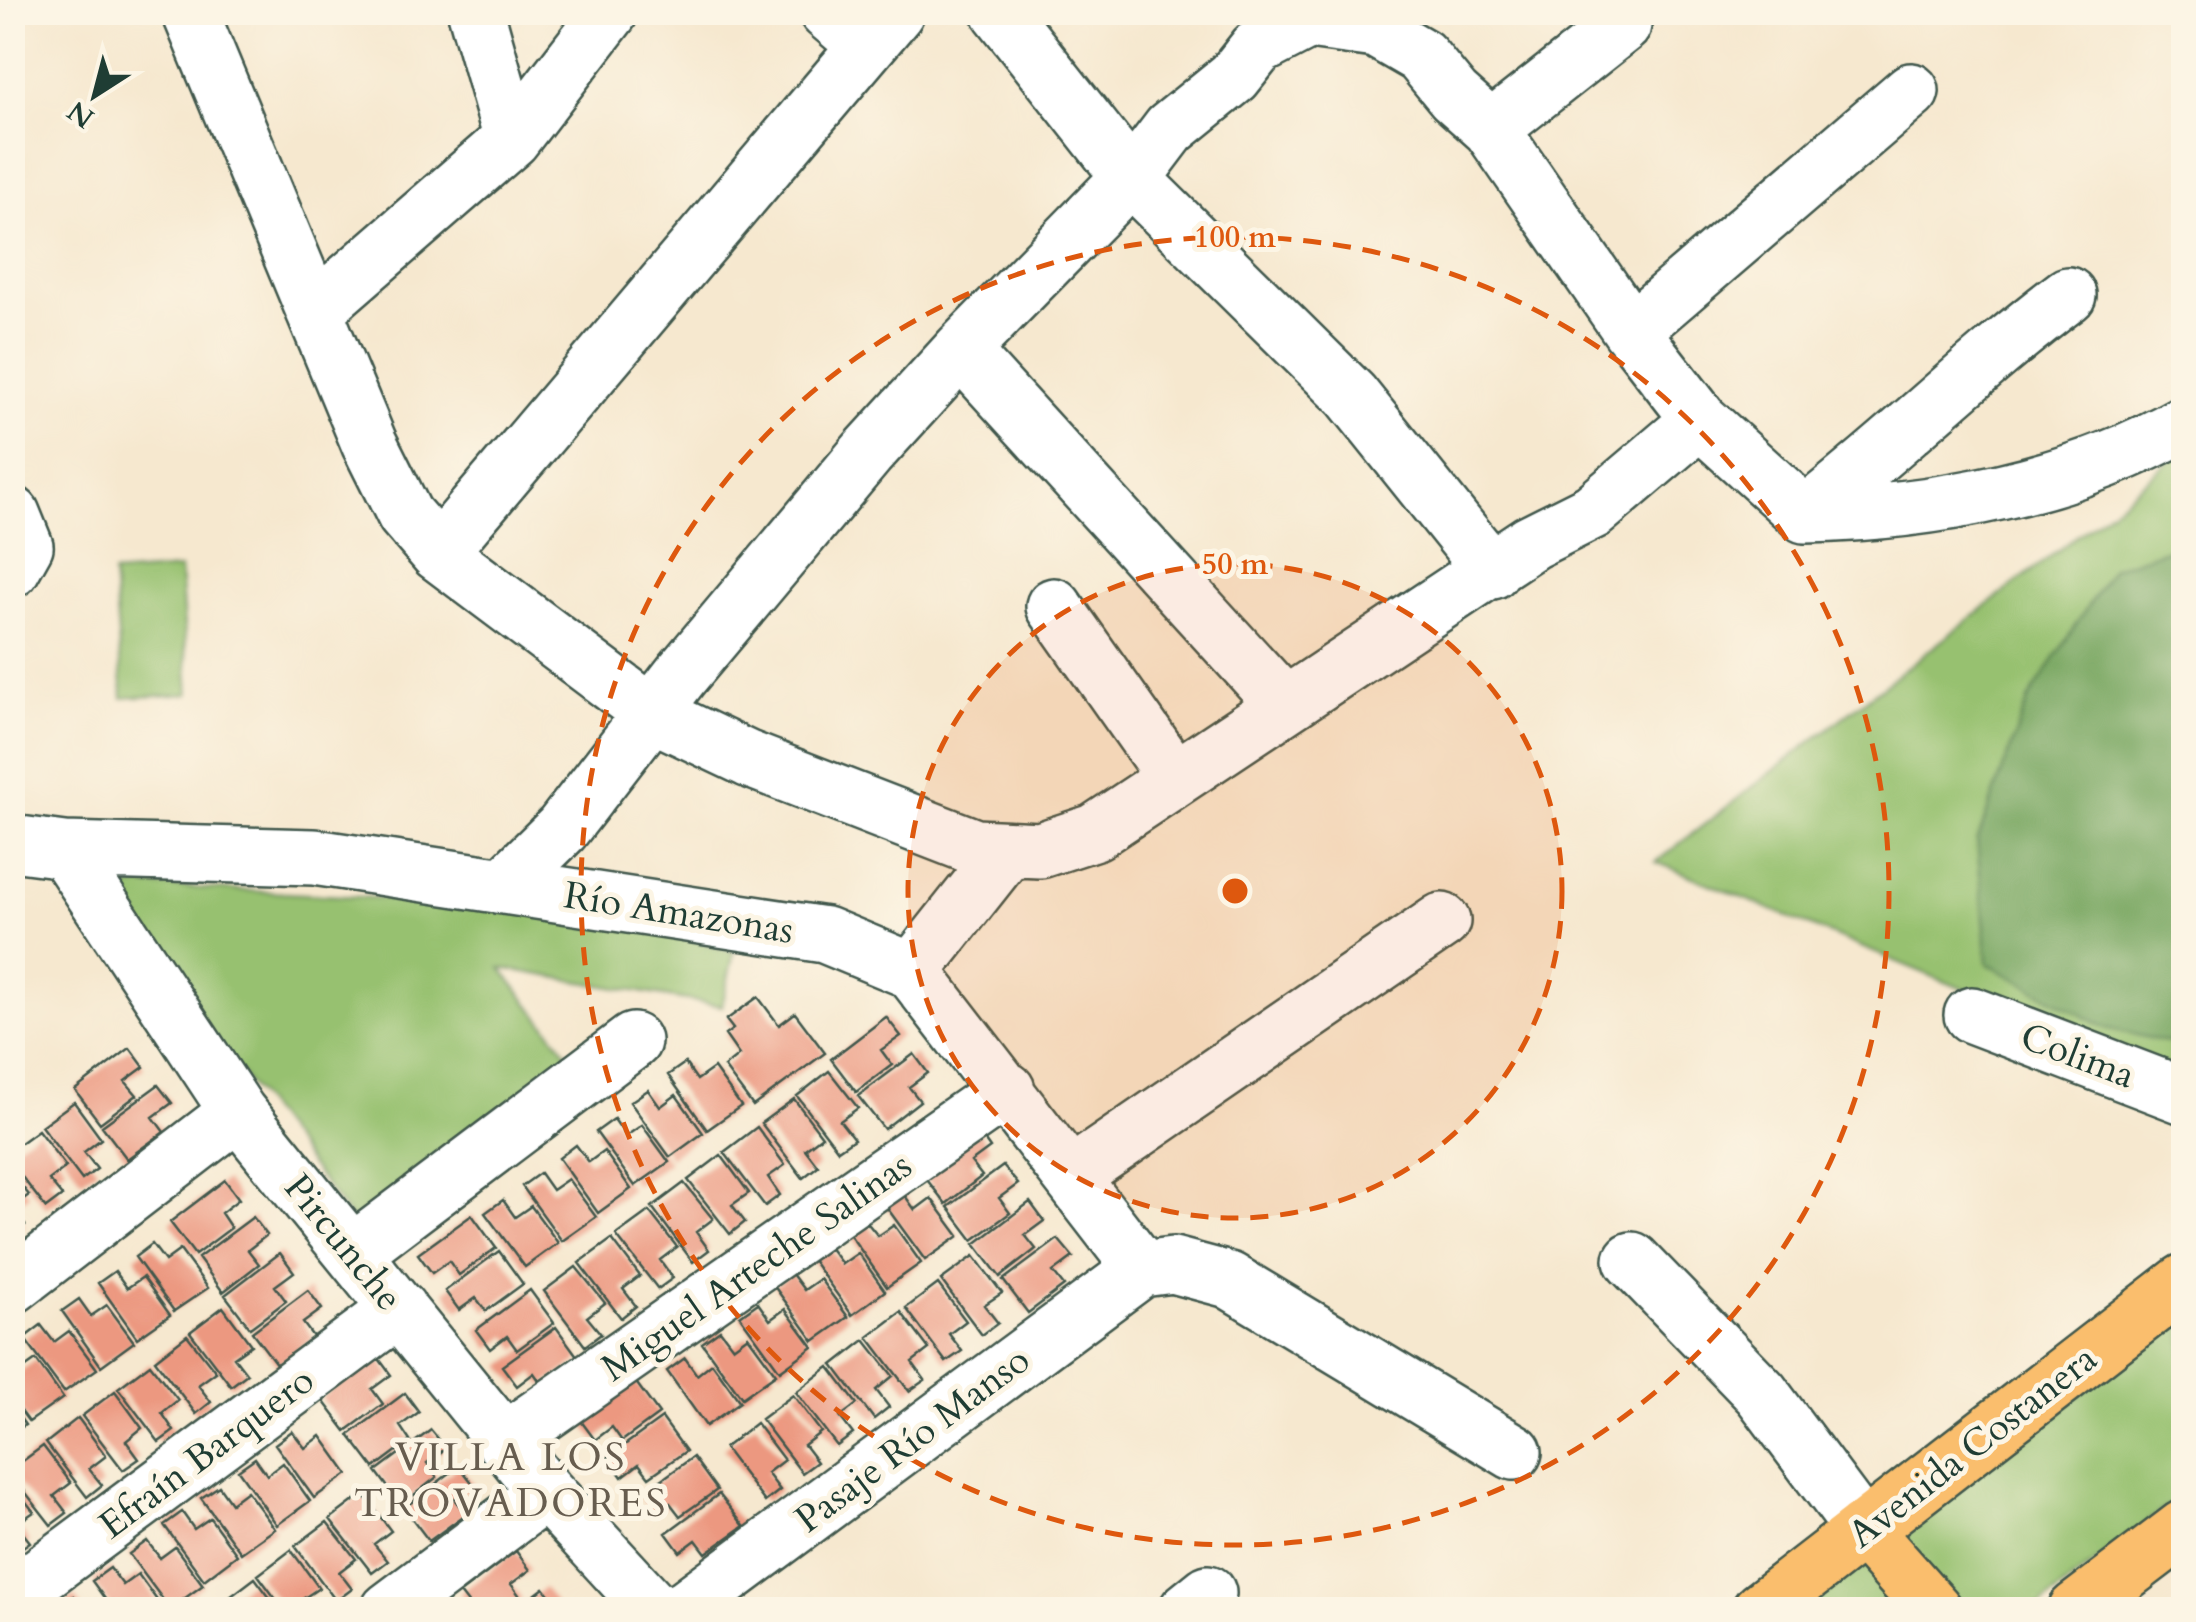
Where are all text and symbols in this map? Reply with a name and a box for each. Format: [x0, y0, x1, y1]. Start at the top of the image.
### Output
north arrow [45, 45, 145, 145]
text: N [60, 92, 102, 137]
text: 100 m [1194, 217, 1276, 258]
text: 50 m [1202, 544, 1269, 585]
street label: Río Amazonas [560, 869, 797, 957]
centre of rings [1217, 873, 1253, 909]
street label: Colima [2013, 1010, 2142, 1101]
street label: Miguel Arteche Salinas [591, 1140, 922, 1394]
street label: Pircunche [272, 1163, 414, 1322]
street label: Avenida Costanera [1837, 1333, 2108, 1560]
street label: Pasaje Río Manso [785, 1334, 1040, 1545]
street label: Efraín Barquero [88, 1355, 325, 1551]
district label: VILLA LOS TROVADORES [354, 1430, 668, 1531]

